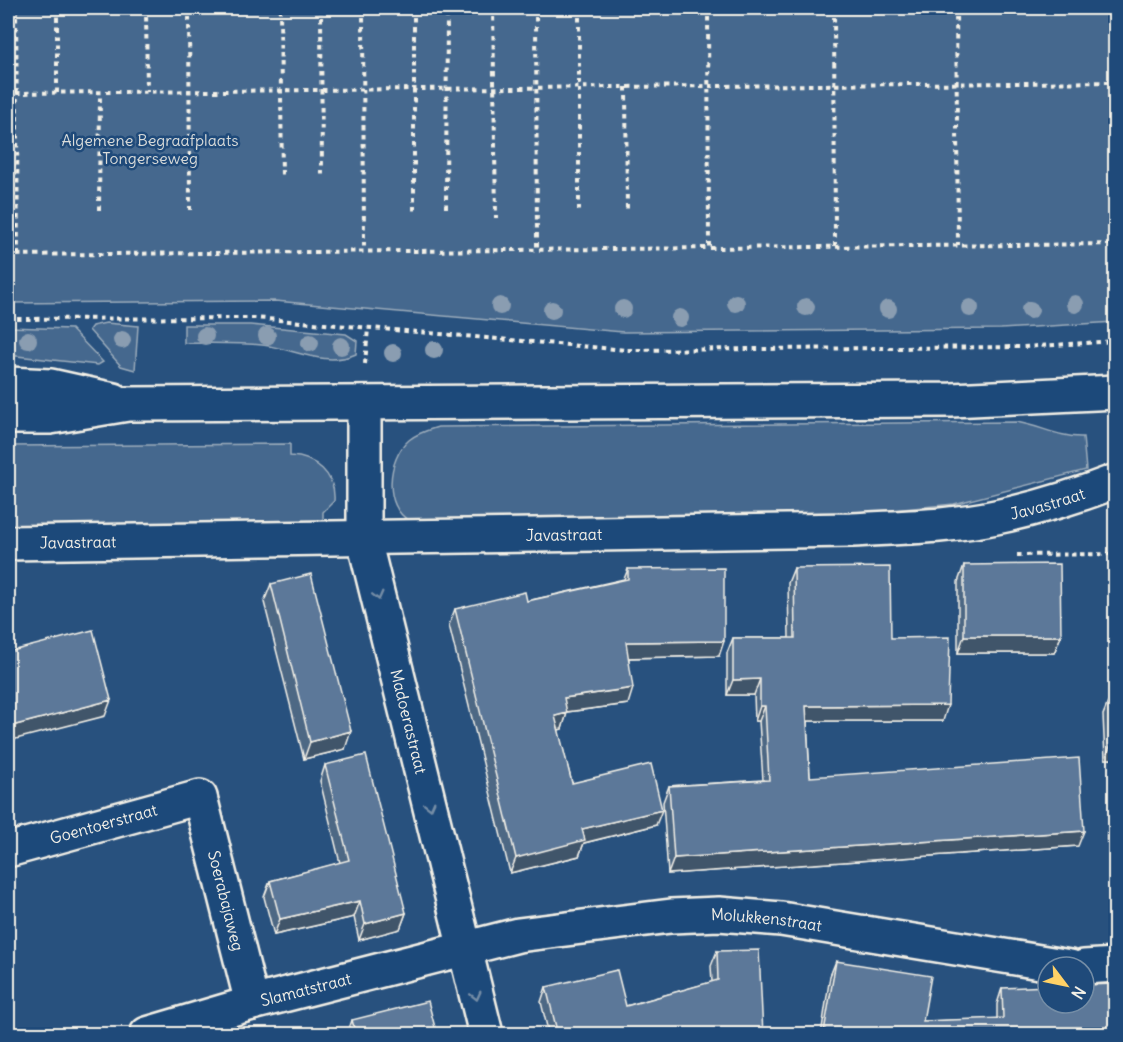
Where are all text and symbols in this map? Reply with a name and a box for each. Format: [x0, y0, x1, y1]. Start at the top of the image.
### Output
park label: Algemene Begraafplaats Tongerseweg [61, 130, 239, 168]
street label: Javastraat [1008, 483, 1088, 524]
street label: Javastraat [525, 524, 603, 545]
street label: Javastraat [39, 531, 117, 553]
one-way arrow [371, 591, 384, 601]
street label: Madoerastraat [386, 667, 432, 777]
street label: Goentoerstraat [47, 799, 160, 848]
one-way arrow [422, 801, 435, 811]
street label: Soerabajaweg [204, 848, 248, 953]
street label: Molukkenstraat [711, 904, 824, 936]
north arrow [1036, 955, 1096, 1015]
street label: Slamatstraat [258, 968, 354, 1010]
text: N [1067, 983, 1090, 1003]
one-way arrow [469, 990, 482, 1000]

